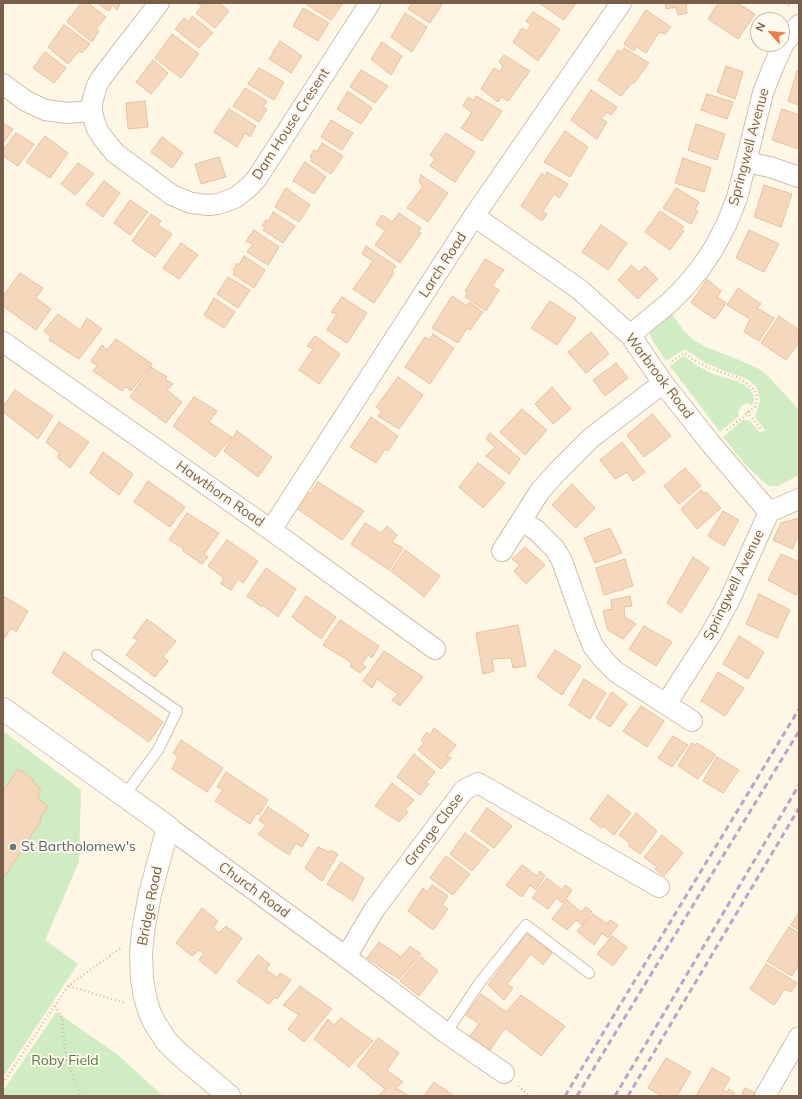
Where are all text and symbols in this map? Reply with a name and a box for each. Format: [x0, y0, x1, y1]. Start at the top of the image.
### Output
north arrow [750, 12, 790, 52]
text: N [752, 20, 768, 34]
street label: Dam House Cresent [249, 65, 333, 183]
street label: Springwell Avenue [725, 86, 773, 208]
street label: Larch Road [416, 229, 470, 301]
street label: Warbrook Road [621, 330, 697, 422]
street label: Hawthorn Road [173, 457, 267, 531]
street label: Springwell Avenue [700, 527, 768, 643]
street label: Grange Close [401, 790, 467, 870]
place label: St Bartholomew's [21, 839, 136, 855]
marker: St Bartholomew's [8, 842, 18, 852]
street label: Church Road [215, 859, 293, 921]
street label: Bridge Road [134, 865, 166, 947]
park label: Roby Field [31, 1053, 99, 1069]

